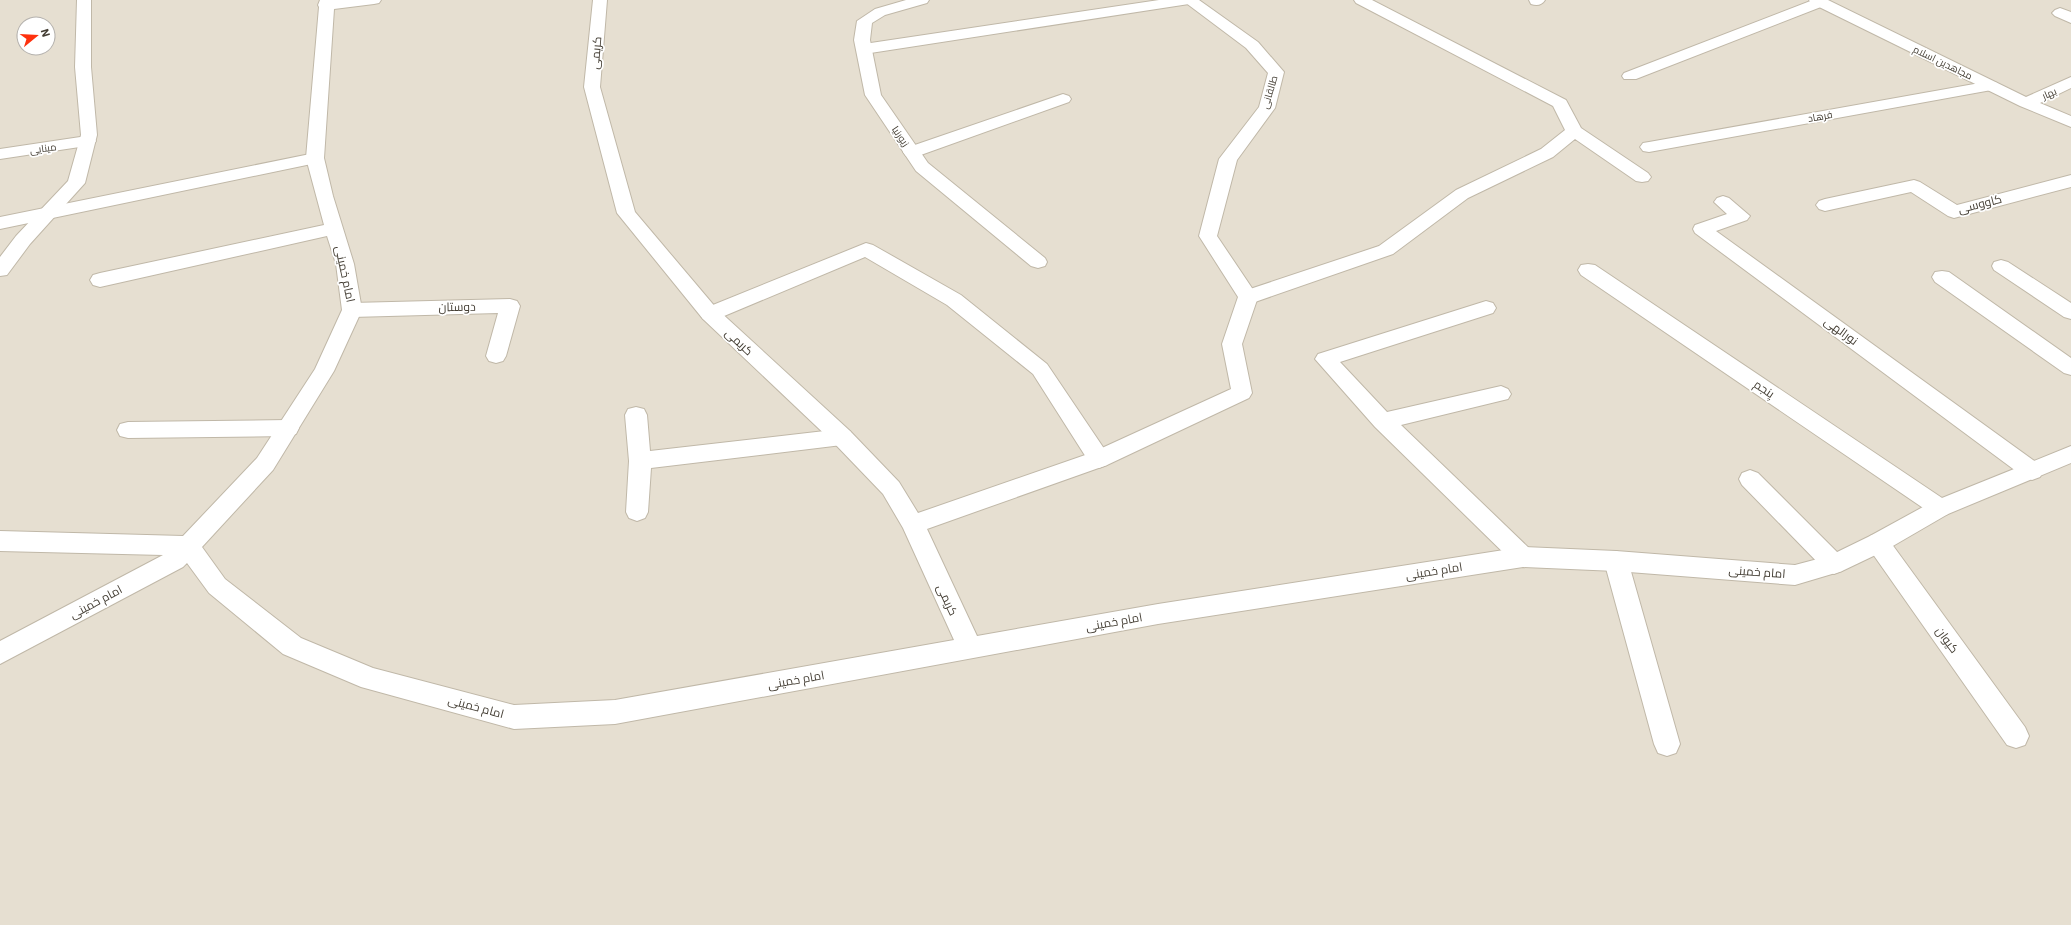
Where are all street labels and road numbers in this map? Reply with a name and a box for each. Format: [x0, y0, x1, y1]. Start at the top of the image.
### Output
street label: کریمی [587, 36, 604, 70]
street label: مجاهدین اسلام [1910, 42, 1975, 83]
street label: طالقانی [1258, 74, 1281, 110]
street label: بهار [2039, 85, 2059, 103]
street label: فرهاد [1807, 108, 1833, 125]
street label: زیورنیا [889, 123, 912, 149]
street label: مینایی [29, 140, 57, 157]
street label: کاووسی [1956, 191, 2003, 216]
street label: امام خمینی [331, 244, 359, 304]
street label: دوستان [438, 299, 476, 314]
street label: نورالهی [1821, 313, 1861, 348]
street label: کریمی [722, 325, 757, 358]
street label: پنجم [1750, 376, 1778, 403]
street label: امام خمینی [1404, 559, 1464, 583]
street label: امام خمینی [1728, 562, 1786, 582]
street label: امام خمینی [67, 581, 125, 623]
street label: کریمی [934, 582, 961, 618]
street label: امام خمینی [1084, 609, 1144, 635]
street label: کیوان [1933, 623, 1962, 656]
street label: امام خمینی [766, 667, 826, 693]
street label: امام خمینی [446, 692, 506, 722]

